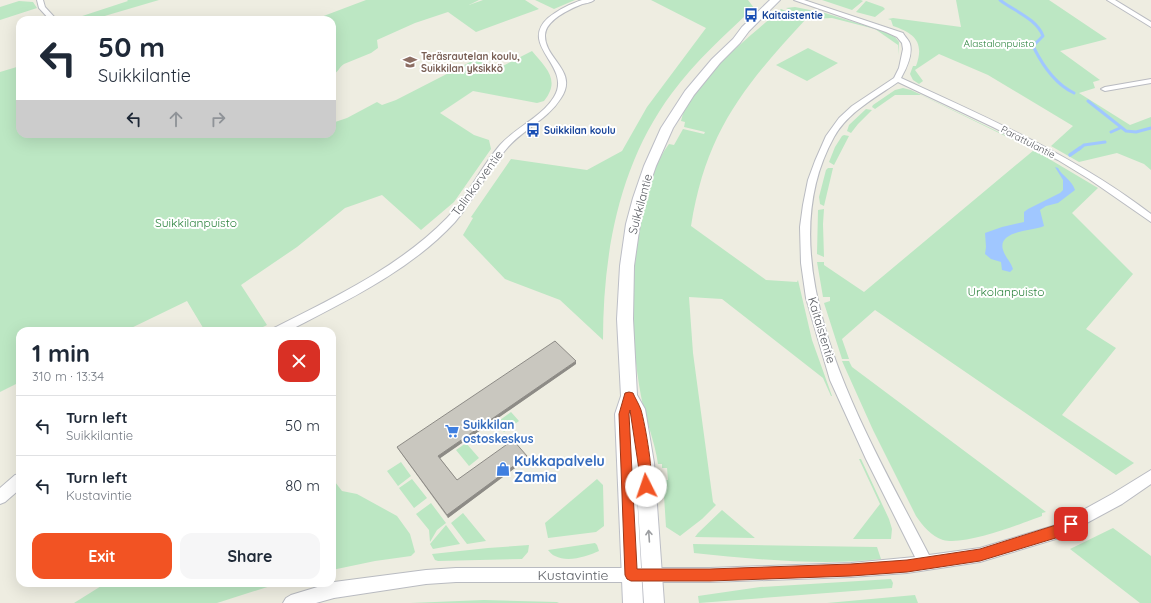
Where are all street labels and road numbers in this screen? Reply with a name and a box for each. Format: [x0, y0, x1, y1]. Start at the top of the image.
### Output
street label: Parattulantie [999, 123, 1058, 161]
street label: Talinkorventie [448, 147, 506, 219]
street label: Suikkilantie [625, 172, 655, 236]
street label: Kaitaistentie [805, 295, 839, 365]
street label: Kustavintie [537, 566, 609, 584]

